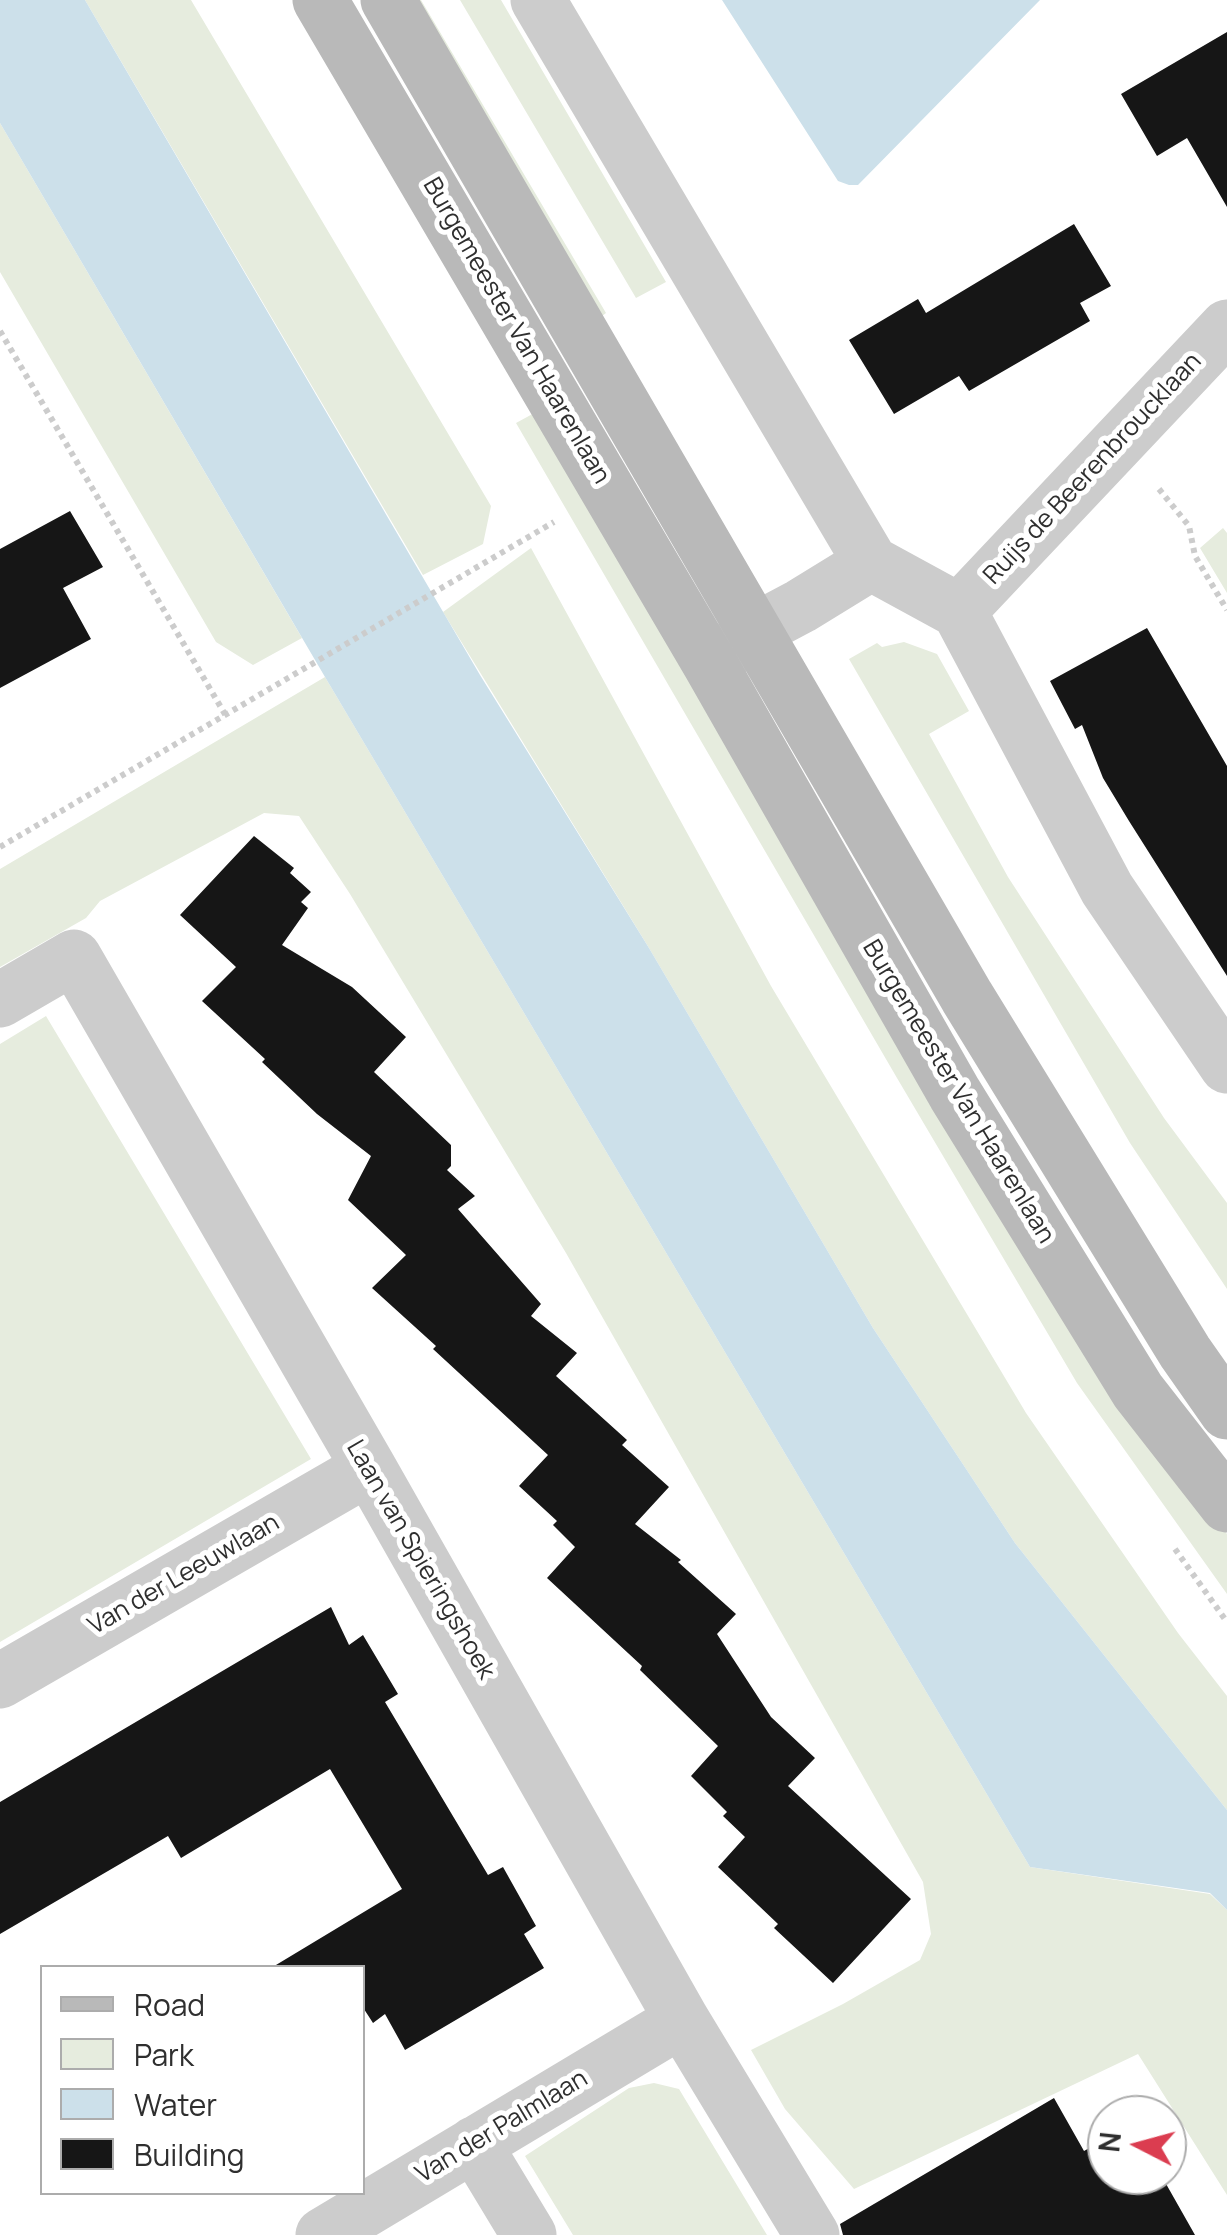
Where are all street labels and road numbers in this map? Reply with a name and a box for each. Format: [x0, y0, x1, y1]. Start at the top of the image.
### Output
street label: Burgemeester Van Haarenlaan [416, 173, 616, 489]
street label: Ruijs de Beerenbroucklaan [978, 347, 1208, 591]
street label: Burgemeester Van Haarenlaan [855, 935, 1061, 1249]
street label: Laan van Spieringshoek [339, 1435, 501, 1685]
street label: Van der Leeuwlaan [83, 1508, 285, 1642]
street label: Van der Palmlaan [411, 2064, 593, 2190]

